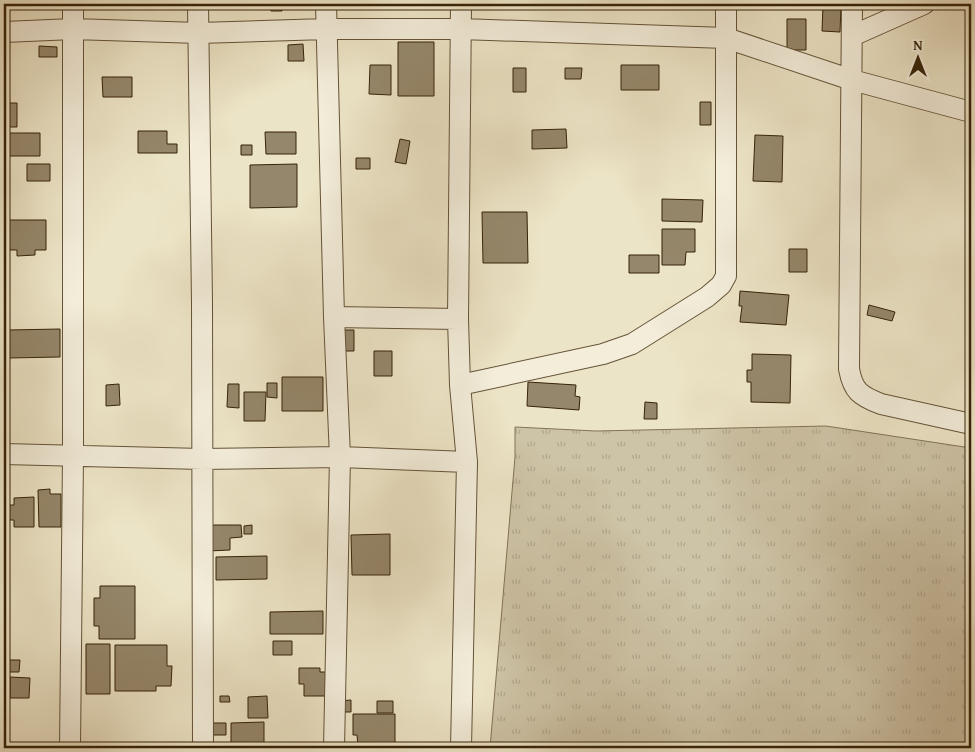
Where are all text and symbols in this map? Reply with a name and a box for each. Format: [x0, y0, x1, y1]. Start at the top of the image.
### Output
north arrow [892, 32, 942, 82]
text: N [913, 35, 923, 55]

